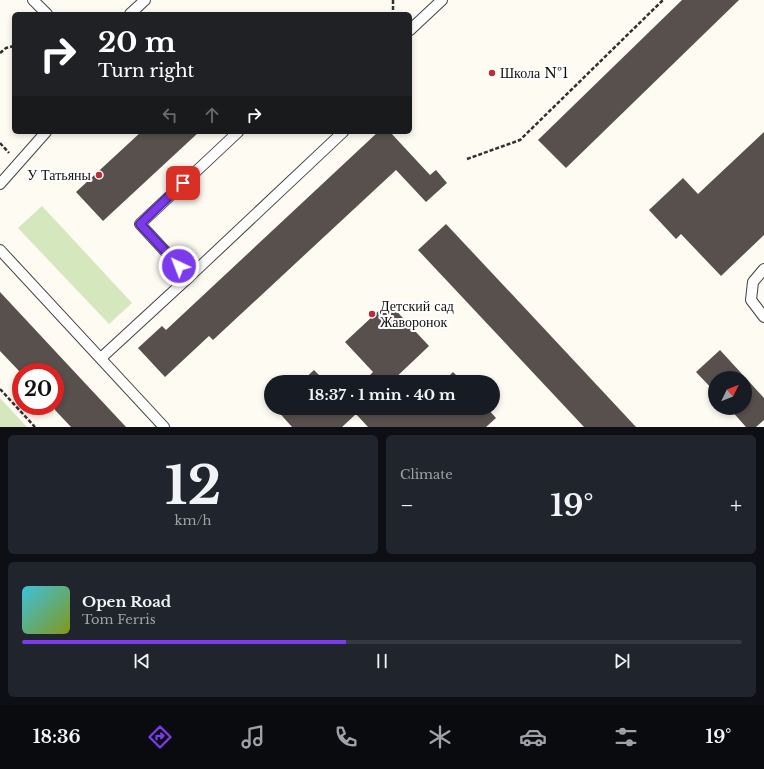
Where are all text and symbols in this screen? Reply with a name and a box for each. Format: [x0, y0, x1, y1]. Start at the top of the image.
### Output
text: 20 m [98, 25, 176, 60]
icon: right [32, 28, 84, 80]
text: Turn right [98, 60, 194, 82]
place label: Школа №1 [500, 64, 568, 82]
marker: Школа №1 [487, 68, 497, 78]
icon: left [159, 104, 181, 126]
icon: ahead [201, 104, 223, 126]
icon: right [243, 104, 265, 126]
place label: У Татьяны [27, 166, 92, 184]
pin [166, 166, 200, 200]
marker: У Татьяны [94, 170, 104, 180]
icon: arrive [172, 172, 194, 194]
position arrow [158, 245, 200, 287]
place label: Детский сад Жаворонок [380, 297, 454, 331]
marker: Детский сад Жаворонок [367, 309, 377, 319]
speed limit sign: 20 [12, 363, 64, 415]
north arrow [708, 371, 752, 415]
map controls [708, 371, 752, 415]
text: 18:37 · 1 min · 40 m [308, 385, 456, 404]
text: 12 [165, 454, 221, 518]
text: Climate [400, 466, 453, 483]
text: 19° [550, 487, 594, 524]
text: − [400, 492, 414, 519]
text: + [730, 492, 742, 519]
text: km/h [175, 512, 211, 529]
text: Open Road [82, 592, 171, 611]
text: Tom Ferris [82, 611, 156, 628]
icon: previous [131, 650, 153, 672]
icon: pause [371, 650, 393, 672]
icon: next [611, 650, 633, 672]
icon: directions [146, 723, 174, 751]
icon: music [239, 723, 267, 751]
icon: phone [332, 723, 360, 751]
icon: climate [426, 723, 454, 751]
icon: car [519, 723, 547, 751]
icon: filters [612, 723, 640, 751]
text: 18:36 [33, 726, 81, 748]
text: 19° [705, 726, 731, 748]

